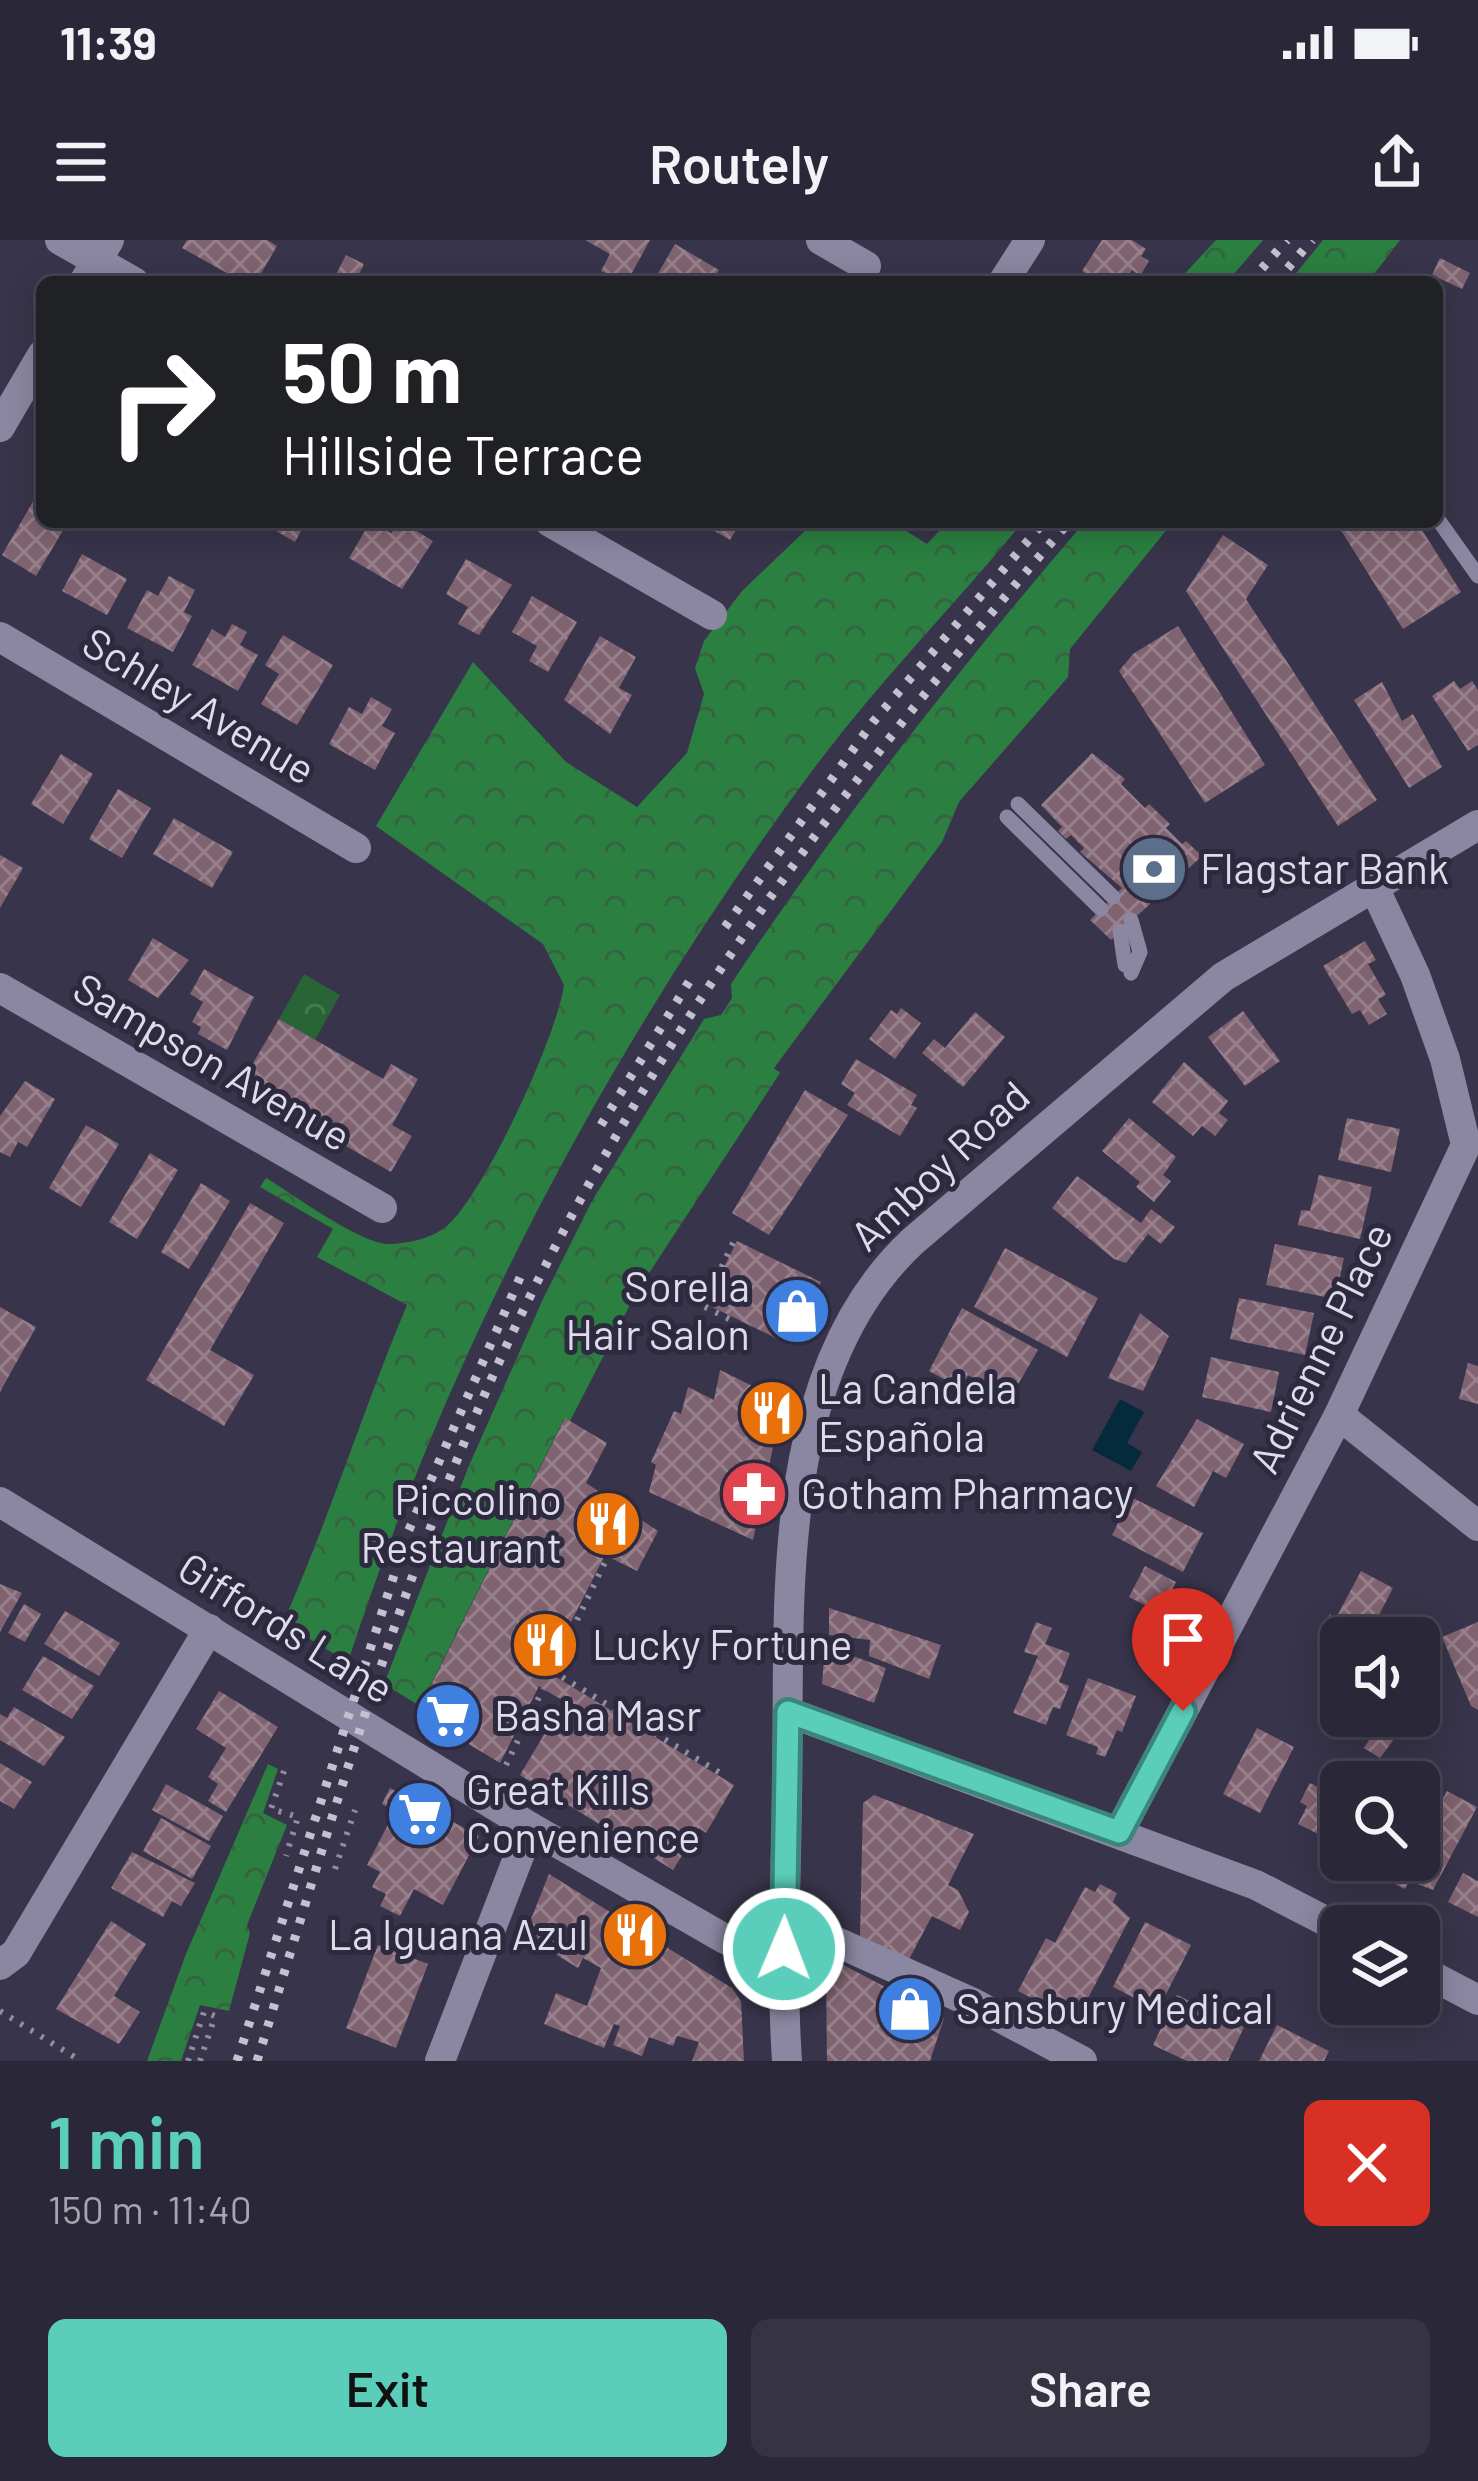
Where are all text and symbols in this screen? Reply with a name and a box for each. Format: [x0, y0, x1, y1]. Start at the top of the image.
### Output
text: 11:39 [60, 15, 157, 69]
icon: menu [48, 129, 114, 195]
icon: share [1364, 129, 1430, 195]
text: Routely [649, 130, 829, 195]
text: 50 m [282, 319, 462, 420]
icon: right [84, 324, 240, 480]
text: Hillside Terrace [282, 421, 644, 486]
street label: Schley Avenue [74, 615, 325, 794]
bank icon: Flagstar Bank [1119, 834, 1189, 904]
place label: Flagstar Bank [1200, 842, 1449, 893]
street label: Sampson Avenue [65, 961, 360, 1161]
street label: Amboy Road [839, 1069, 1039, 1260]
street label: Adrienne Place [1237, 1214, 1401, 1480]
place label: Sorella Hair Salon [566, 1260, 750, 1358]
shop icon: Sorella Hair Salon [762, 1276, 832, 1346]
place label: La Candela Española [818, 1362, 1017, 1461]
restaurant icon: La Candela Española [737, 1378, 807, 1448]
pharmacy icon: Gotham Pharmacy [719, 1459, 789, 1529]
place label: Gotham Pharmacy [801, 1467, 1133, 1518]
place label: Piccolino Restaurant [360, 1473, 562, 1571]
restaurant icon: Piccolino Restaurant [573, 1489, 643, 1559]
street label: Giffords Lane [170, 1540, 404, 1712]
pin [1132, 1588, 1234, 1711]
icon: arrive [1150, 1606, 1216, 1672]
restaurant icon: Lucky Fortune [510, 1610, 580, 1680]
map controls [1320, 1617, 1440, 2025]
button: sound [1320, 1617, 1440, 1737]
place label: Lucky Fortune [592, 1618, 852, 1669]
supermarket icon: Basha Masr [413, 1681, 483, 1751]
place label: Basha Masr [494, 1689, 701, 1739]
button: search [1320, 1761, 1440, 1881]
place label: Great Kills Convenience [466, 1763, 700, 1861]
supermarket icon: Great Kills Convenience [385, 1779, 455, 1849]
position arrow [721, 1886, 847, 2012]
restaurant icon: La Iguana Azul [600, 1900, 670, 1970]
button: layers [1320, 1905, 1440, 2025]
place label: La Iguana Azul [328, 1908, 588, 1959]
shop icon: Sansbury Medical [875, 1974, 945, 2044]
place label: Sansbury Medical [956, 1982, 1273, 2033]
text: 1 min [48, 2097, 205, 2183]
button: close [1304, 2100, 1430, 2226]
text: 150 m · 11:40 [48, 2185, 252, 2232]
button: Exit [48, 2319, 727, 2457]
button: Share [751, 2319, 1430, 2457]

